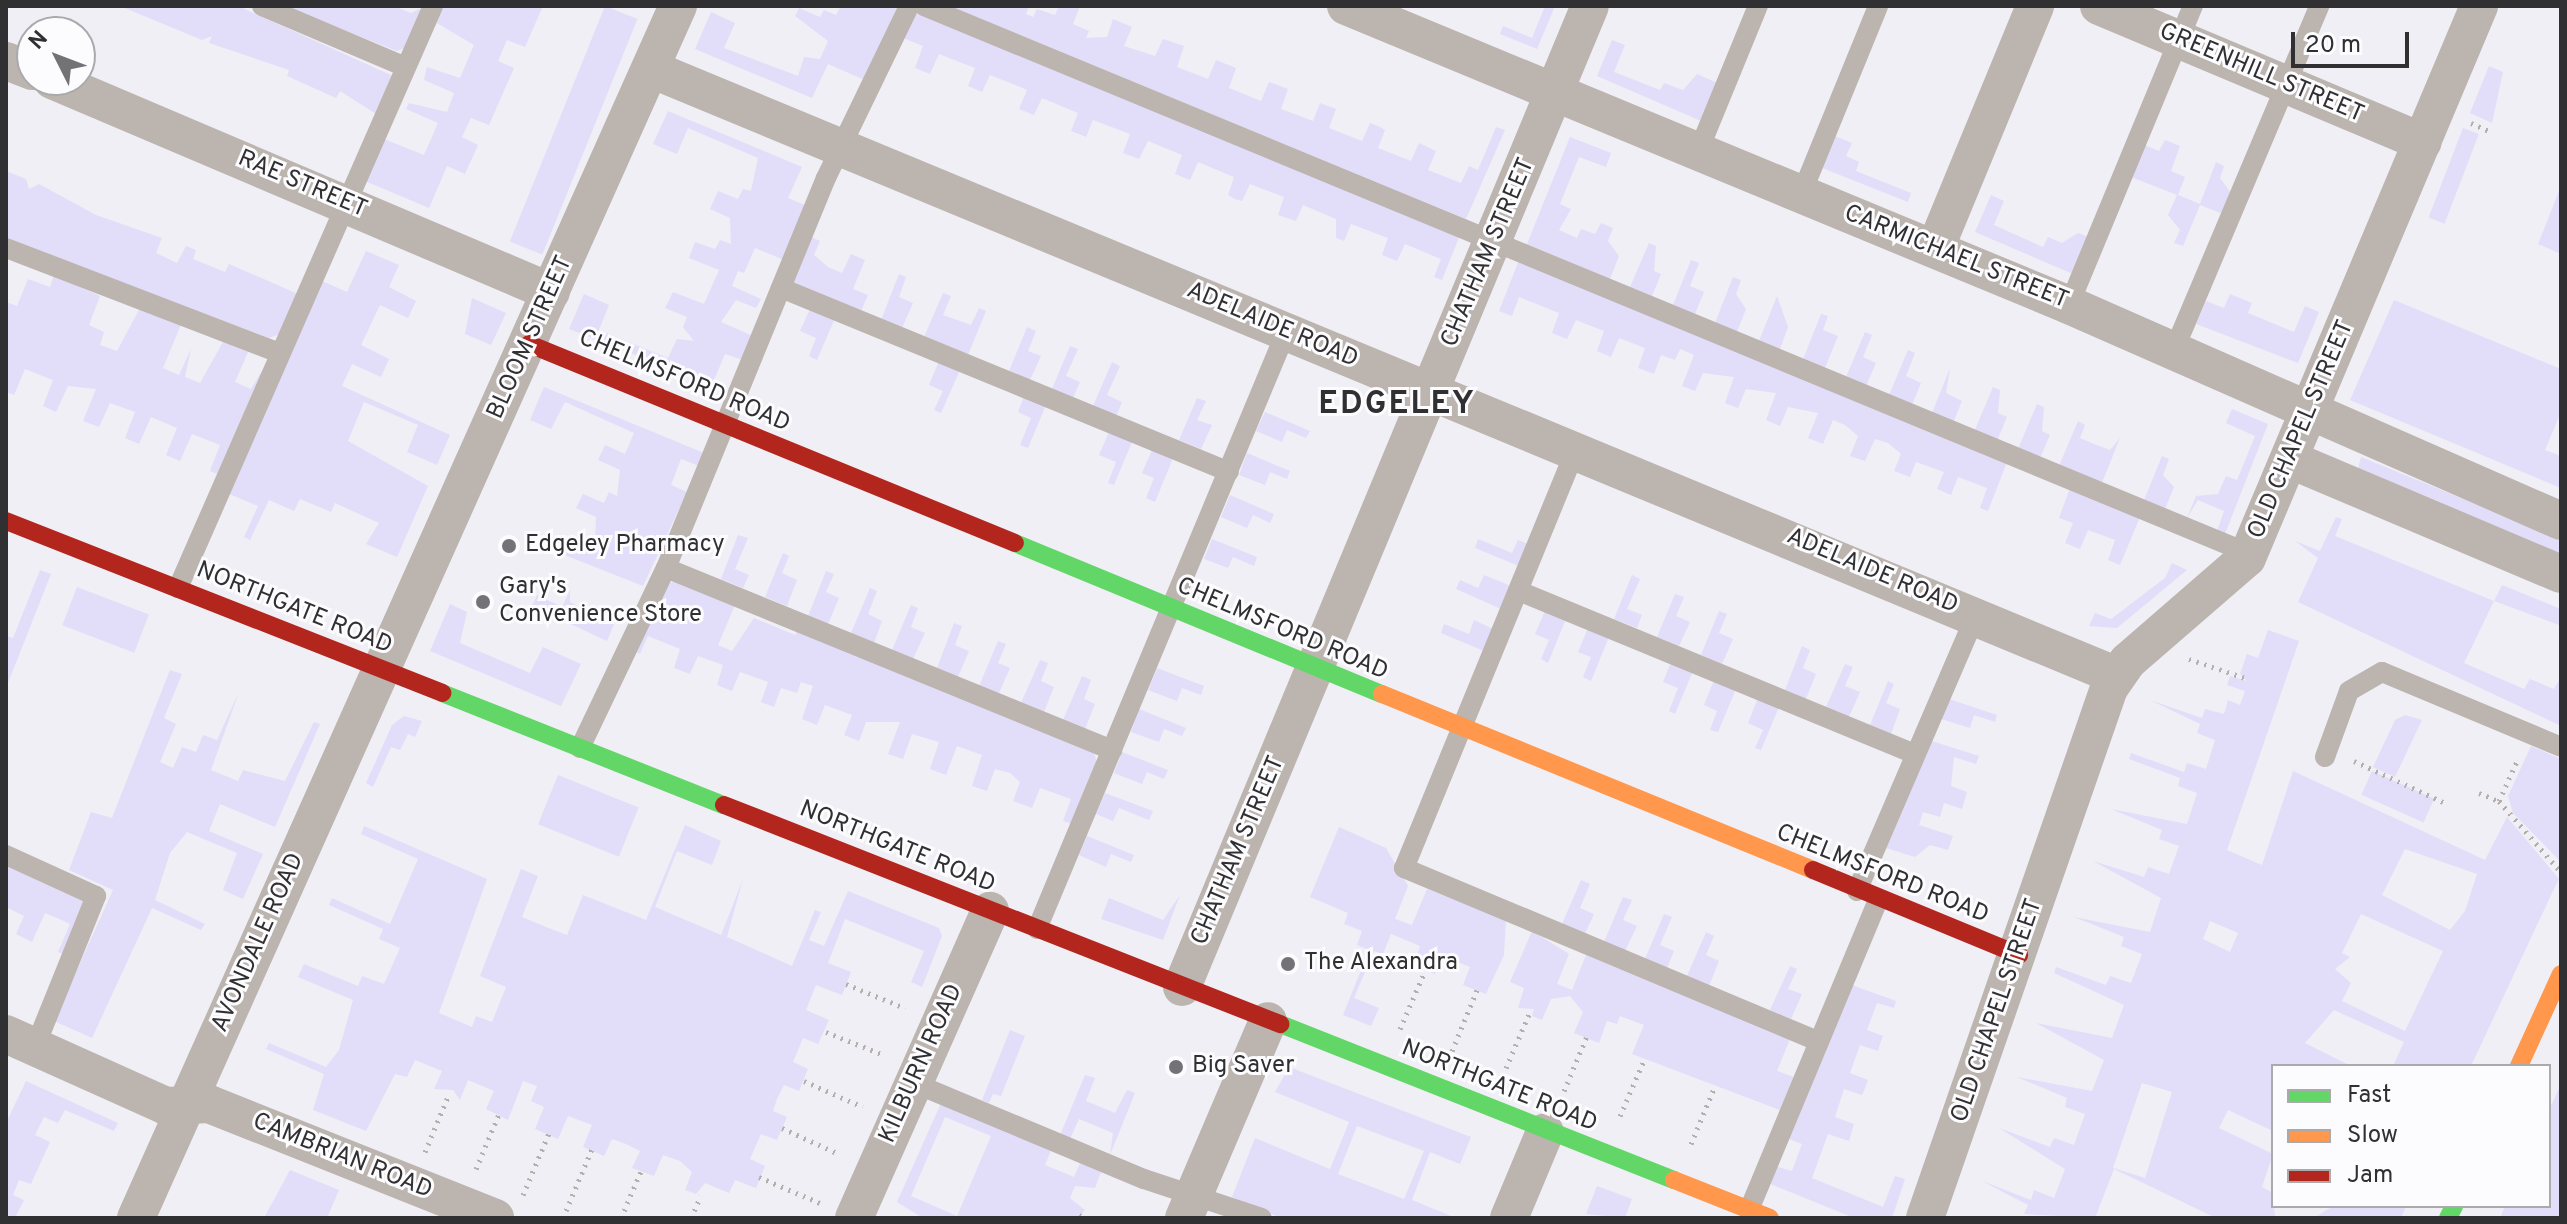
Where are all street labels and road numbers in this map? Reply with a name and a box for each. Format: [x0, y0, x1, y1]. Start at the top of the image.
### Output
street label: GREENHILL STREET [2154, 18, 2368, 130]
street label: RAE STREET [233, 145, 371, 225]
street label: CHATHAM STREET [1436, 154, 1542, 352]
street label: CARMICHAEL STREET [1839, 200, 2073, 316]
street label: BLOOM STREET [482, 252, 580, 424]
street label: ADELAIDE ROAD [1182, 277, 1362, 375]
street label: OLD CHAPEL STREET [2243, 316, 2361, 544]
street label: CHELMSFORD ROAD [574, 324, 794, 440]
street label: ADELAIDE ROAD [1782, 523, 1962, 621]
street label: NORTHGATE ROAD [192, 557, 396, 661]
street label: CHELMSFORD ROAD [1172, 572, 1392, 688]
street label: CHATHAM STREET [1186, 752, 1292, 950]
street label: NORTHGATE ROAD [795, 796, 999, 900]
street label: CHELMSFORD ROAD [1771, 819, 1993, 931]
street label: AVONDALE ROAD [207, 849, 311, 1037]
street label: OLD CHAPEL STREET [1946, 895, 2050, 1127]
street label: KILBURN ROAD [874, 980, 970, 1148]
street label: NORTHGATE ROAD [1397, 1035, 1601, 1139]
street label: CAMBRIAN ROAD [248, 1108, 436, 1206]

